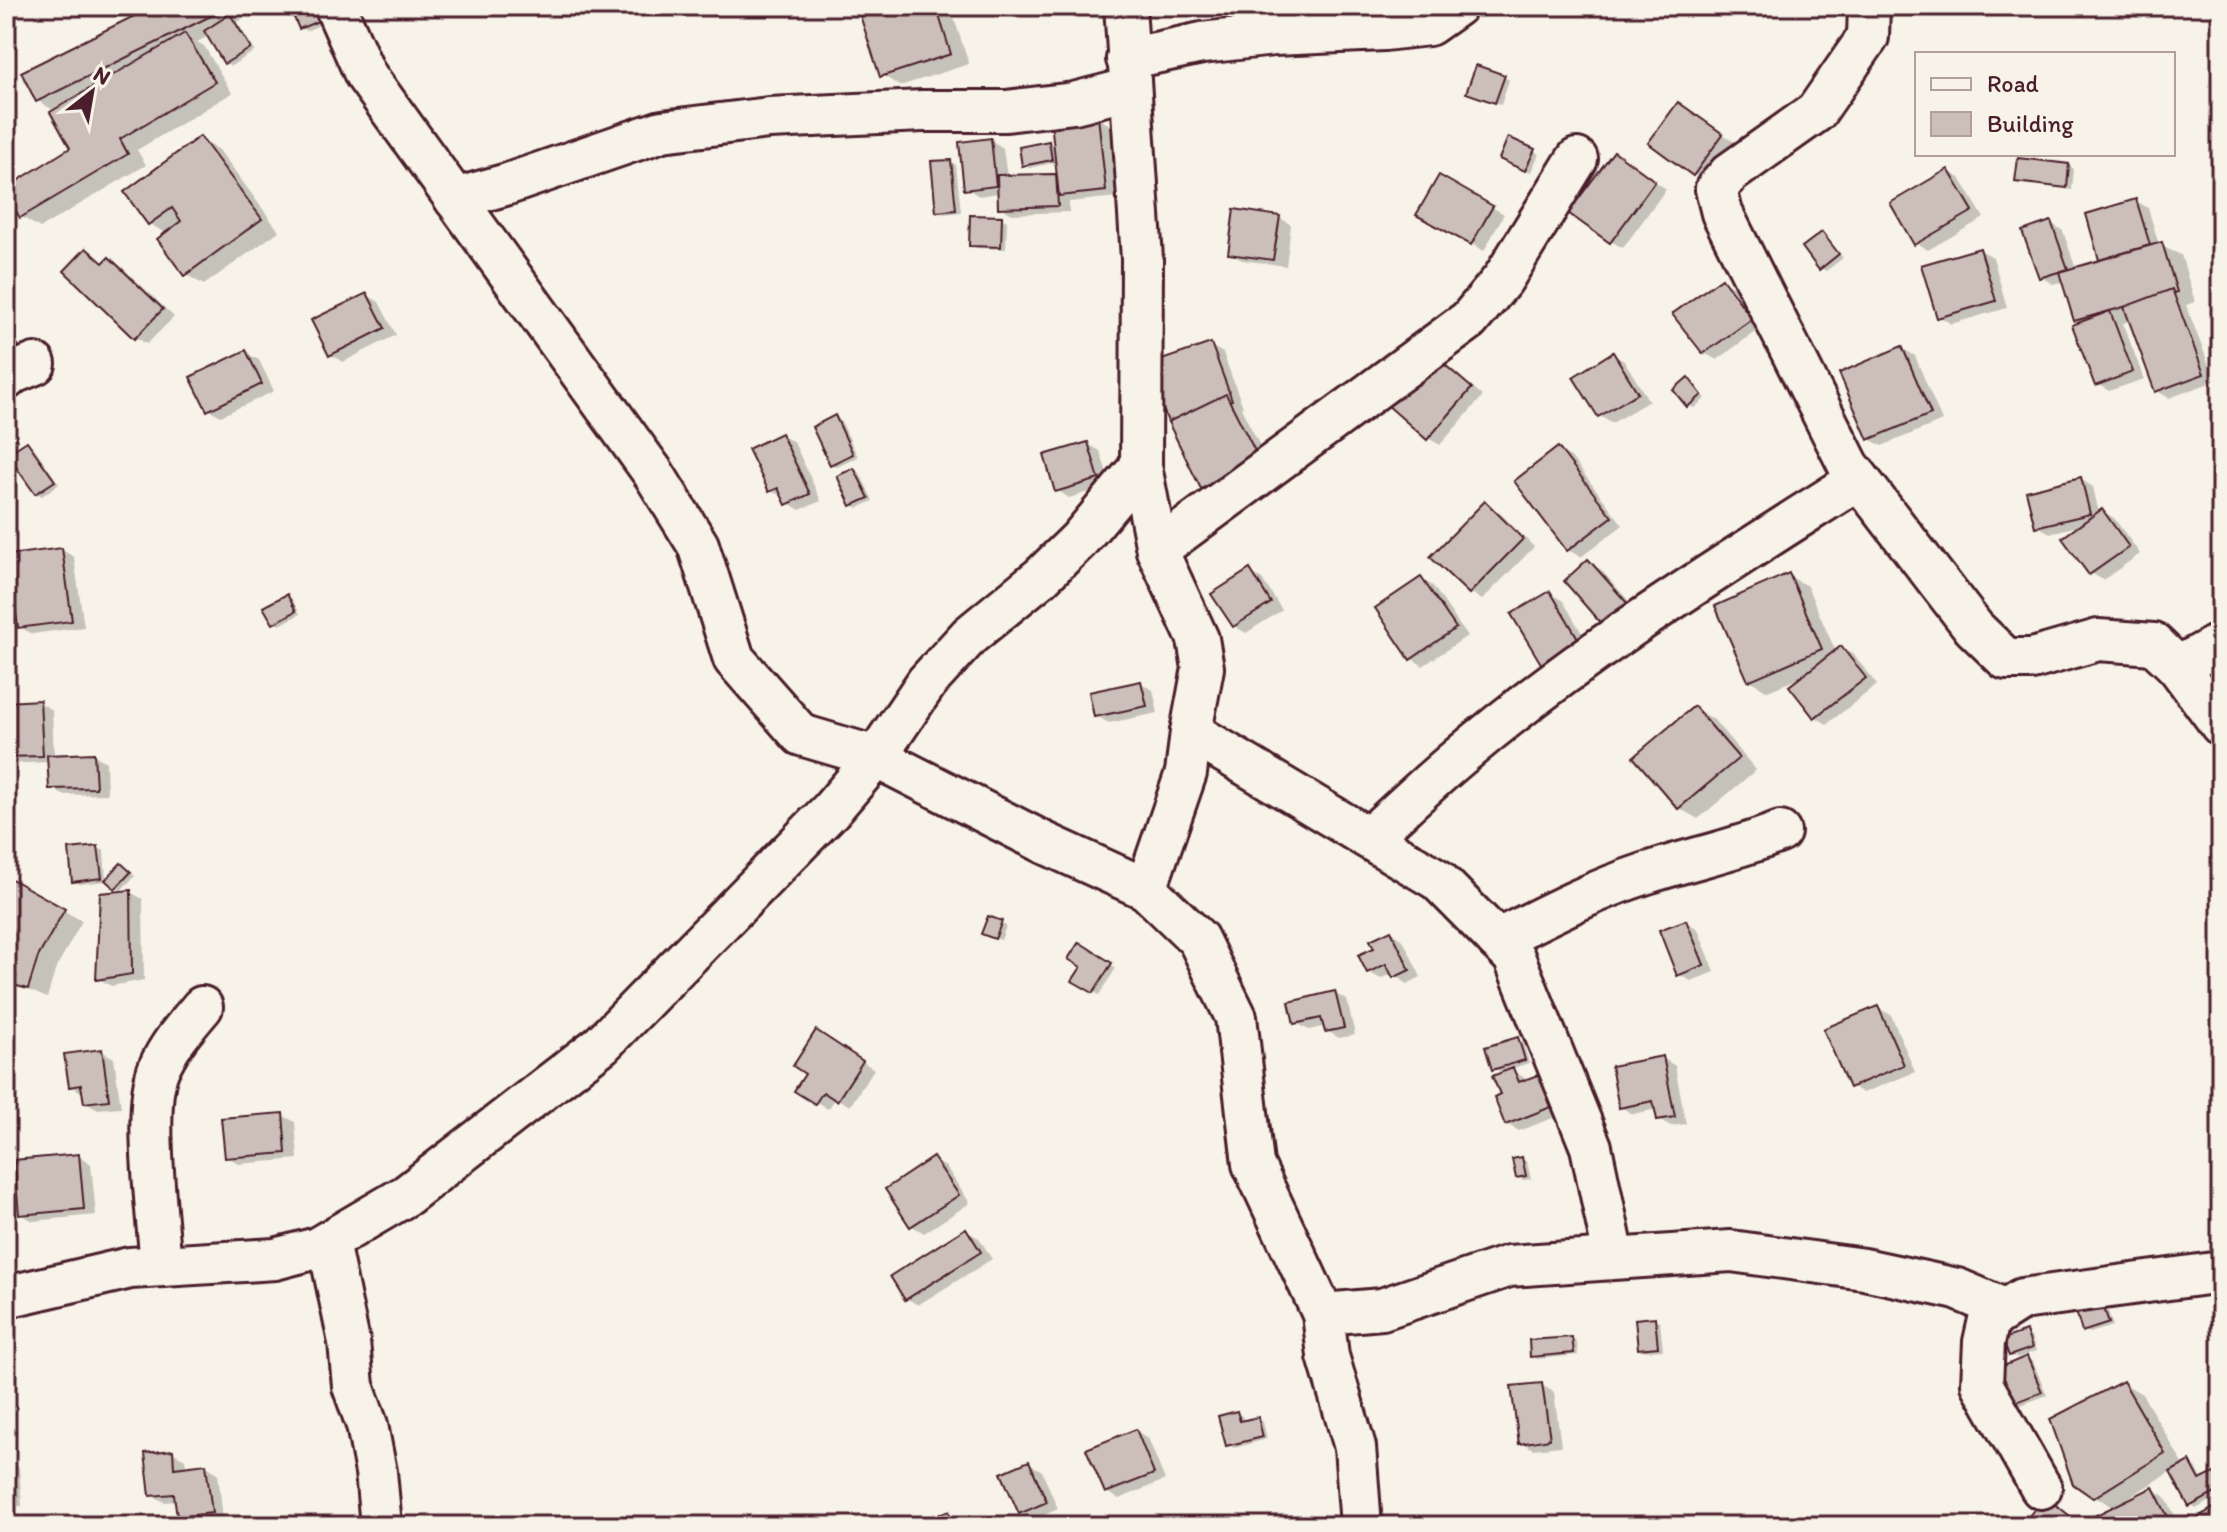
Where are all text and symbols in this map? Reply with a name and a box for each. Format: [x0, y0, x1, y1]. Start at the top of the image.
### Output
north arrow [52, 52, 132, 132]
legend [1915, 52, 2175, 156]
text: N [89, 60, 115, 91]
text: Road [1987, 69, 2039, 98]
text: Building [1987, 109, 2074, 138]

